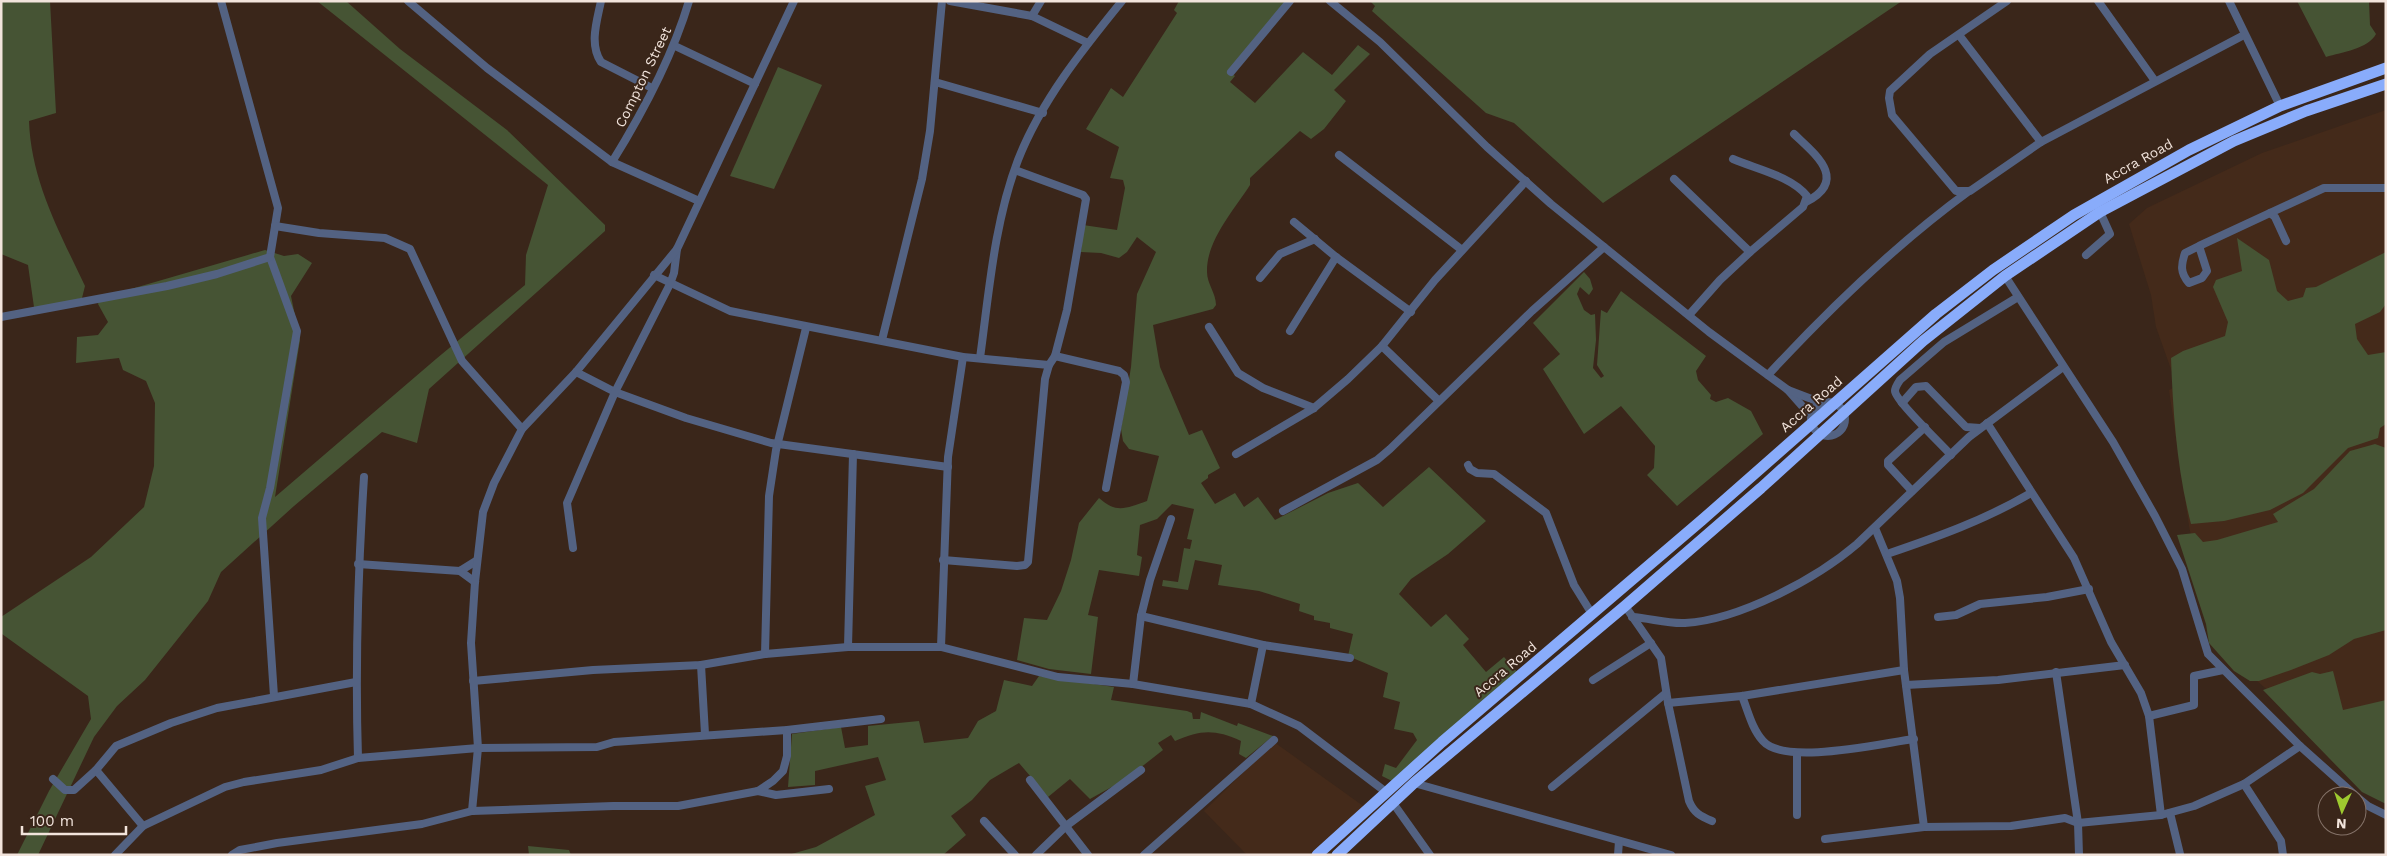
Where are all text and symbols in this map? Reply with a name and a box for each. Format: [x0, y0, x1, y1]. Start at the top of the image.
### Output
street label: Compton Street [612, 24, 674, 130]
street label: Accra Road [2101, 135, 2175, 187]
street label: Accra Road [1777, 373, 1845, 435]
street label: Accra Road [1470, 638, 1540, 700]
north arrow [2317, 786, 2367, 836]
scale bar [22, 804, 126, 836]
text: 100 m [30, 812, 74, 830]
text: N [2336, 816, 2347, 832]

